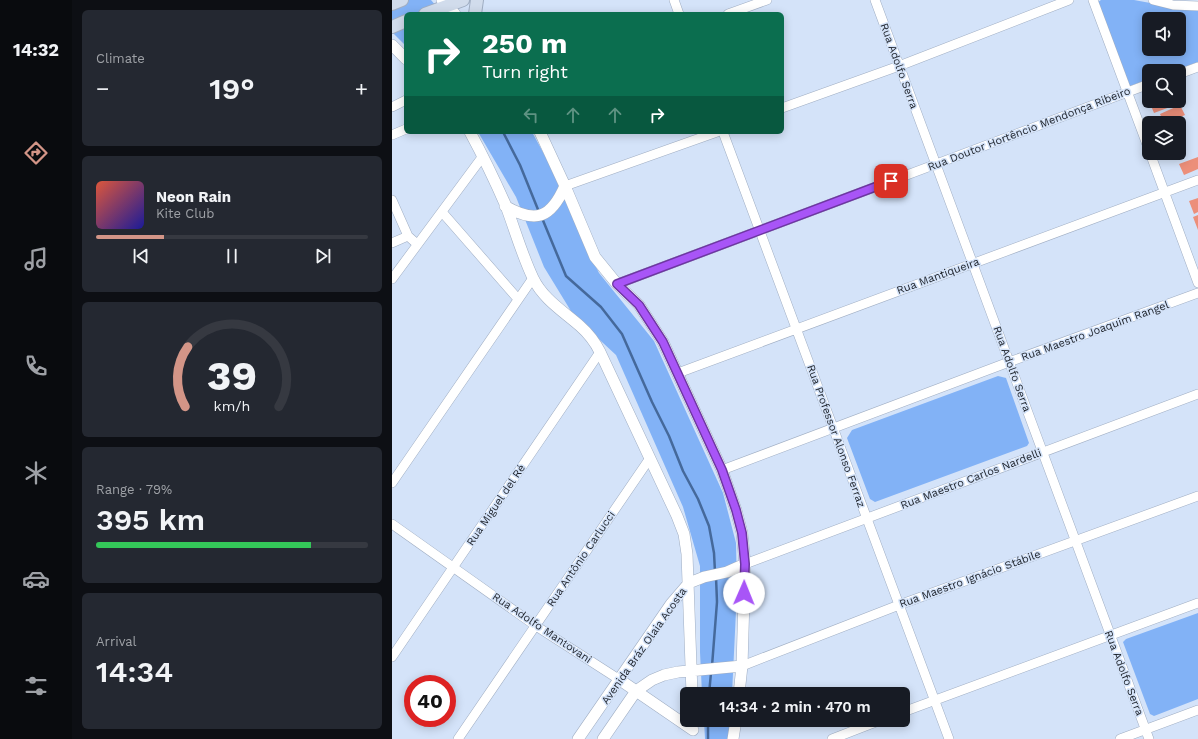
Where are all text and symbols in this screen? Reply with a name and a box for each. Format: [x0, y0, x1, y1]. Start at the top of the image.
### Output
map controls [1142, 12, 1186, 160]
button: sound [1142, 12, 1186, 56]
street label: Rua Adolfo Serra [877, 21, 921, 111]
text: 250 m [482, 27, 567, 60]
icon: right [416, 28, 468, 80]
text: 14:32 [13, 39, 59, 60]
text: Climate [96, 51, 145, 66]
text: Turn right [482, 61, 568, 82]
button: search [1142, 64, 1186, 108]
text: 19° [209, 71, 255, 106]
text: − [96, 76, 109, 101]
text: + [355, 76, 368, 101]
street label: Rua Doutor Hortêncio Mendonça Ribeiro [926, 84, 1132, 174]
icon: left [520, 104, 542, 126]
icon: ahead [562, 104, 584, 126]
icon: ahead [604, 104, 626, 126]
icon: right [646, 104, 668, 126]
button: layers [1142, 116, 1186, 160]
icon: directions [22, 139, 50, 167]
pin [874, 164, 908, 198]
icon: arrive [880, 170, 902, 192]
text: Neon Rain [156, 188, 231, 206]
text: Kite Club [156, 206, 214, 221]
icon: music [22, 245, 50, 273]
icon: previous [130, 245, 152, 267]
icon: pause [221, 245, 243, 267]
icon: next [312, 245, 334, 267]
street label: Rua Mantiqueira [895, 255, 981, 297]
street label: Rua Maestro Joaquim Rangel [1019, 298, 1171, 364]
street label: Rua Adolfo Serra [990, 324, 1034, 414]
text: 39 [207, 351, 257, 400]
icon: phone [22, 352, 50, 380]
street label: Rua Professor Alonso Ferraz [804, 363, 868, 509]
text: km/h [214, 398, 250, 414]
street label: Rua Maestro Carlos Nardelli [899, 446, 1043, 512]
icon: climate [22, 459, 50, 487]
street label: Rua Miguel del Ré [464, 462, 528, 548]
text: Range · 79% [96, 482, 172, 497]
text: 395 km [96, 502, 205, 537]
street label: Rua Antônio Carlucci [544, 509, 618, 609]
street label: Rua Maestro Ignácio Stábile [898, 547, 1042, 611]
icon: car [22, 565, 50, 593]
position arrow [723, 572, 765, 614]
street label: Avenida Bráz Olaia Acosta [599, 585, 689, 707]
street label: Rua Adolfo Mantovani [490, 590, 594, 666]
street label: Rua Adolfo Serra [1102, 629, 1146, 717]
text: Arrival [96, 634, 137, 649]
text: 14:34 [96, 654, 173, 689]
icon: filters [22, 672, 50, 700]
speed limit sign: 40 [404, 675, 456, 727]
text: 14:34 · 2 min · 470 m [719, 698, 871, 716]

